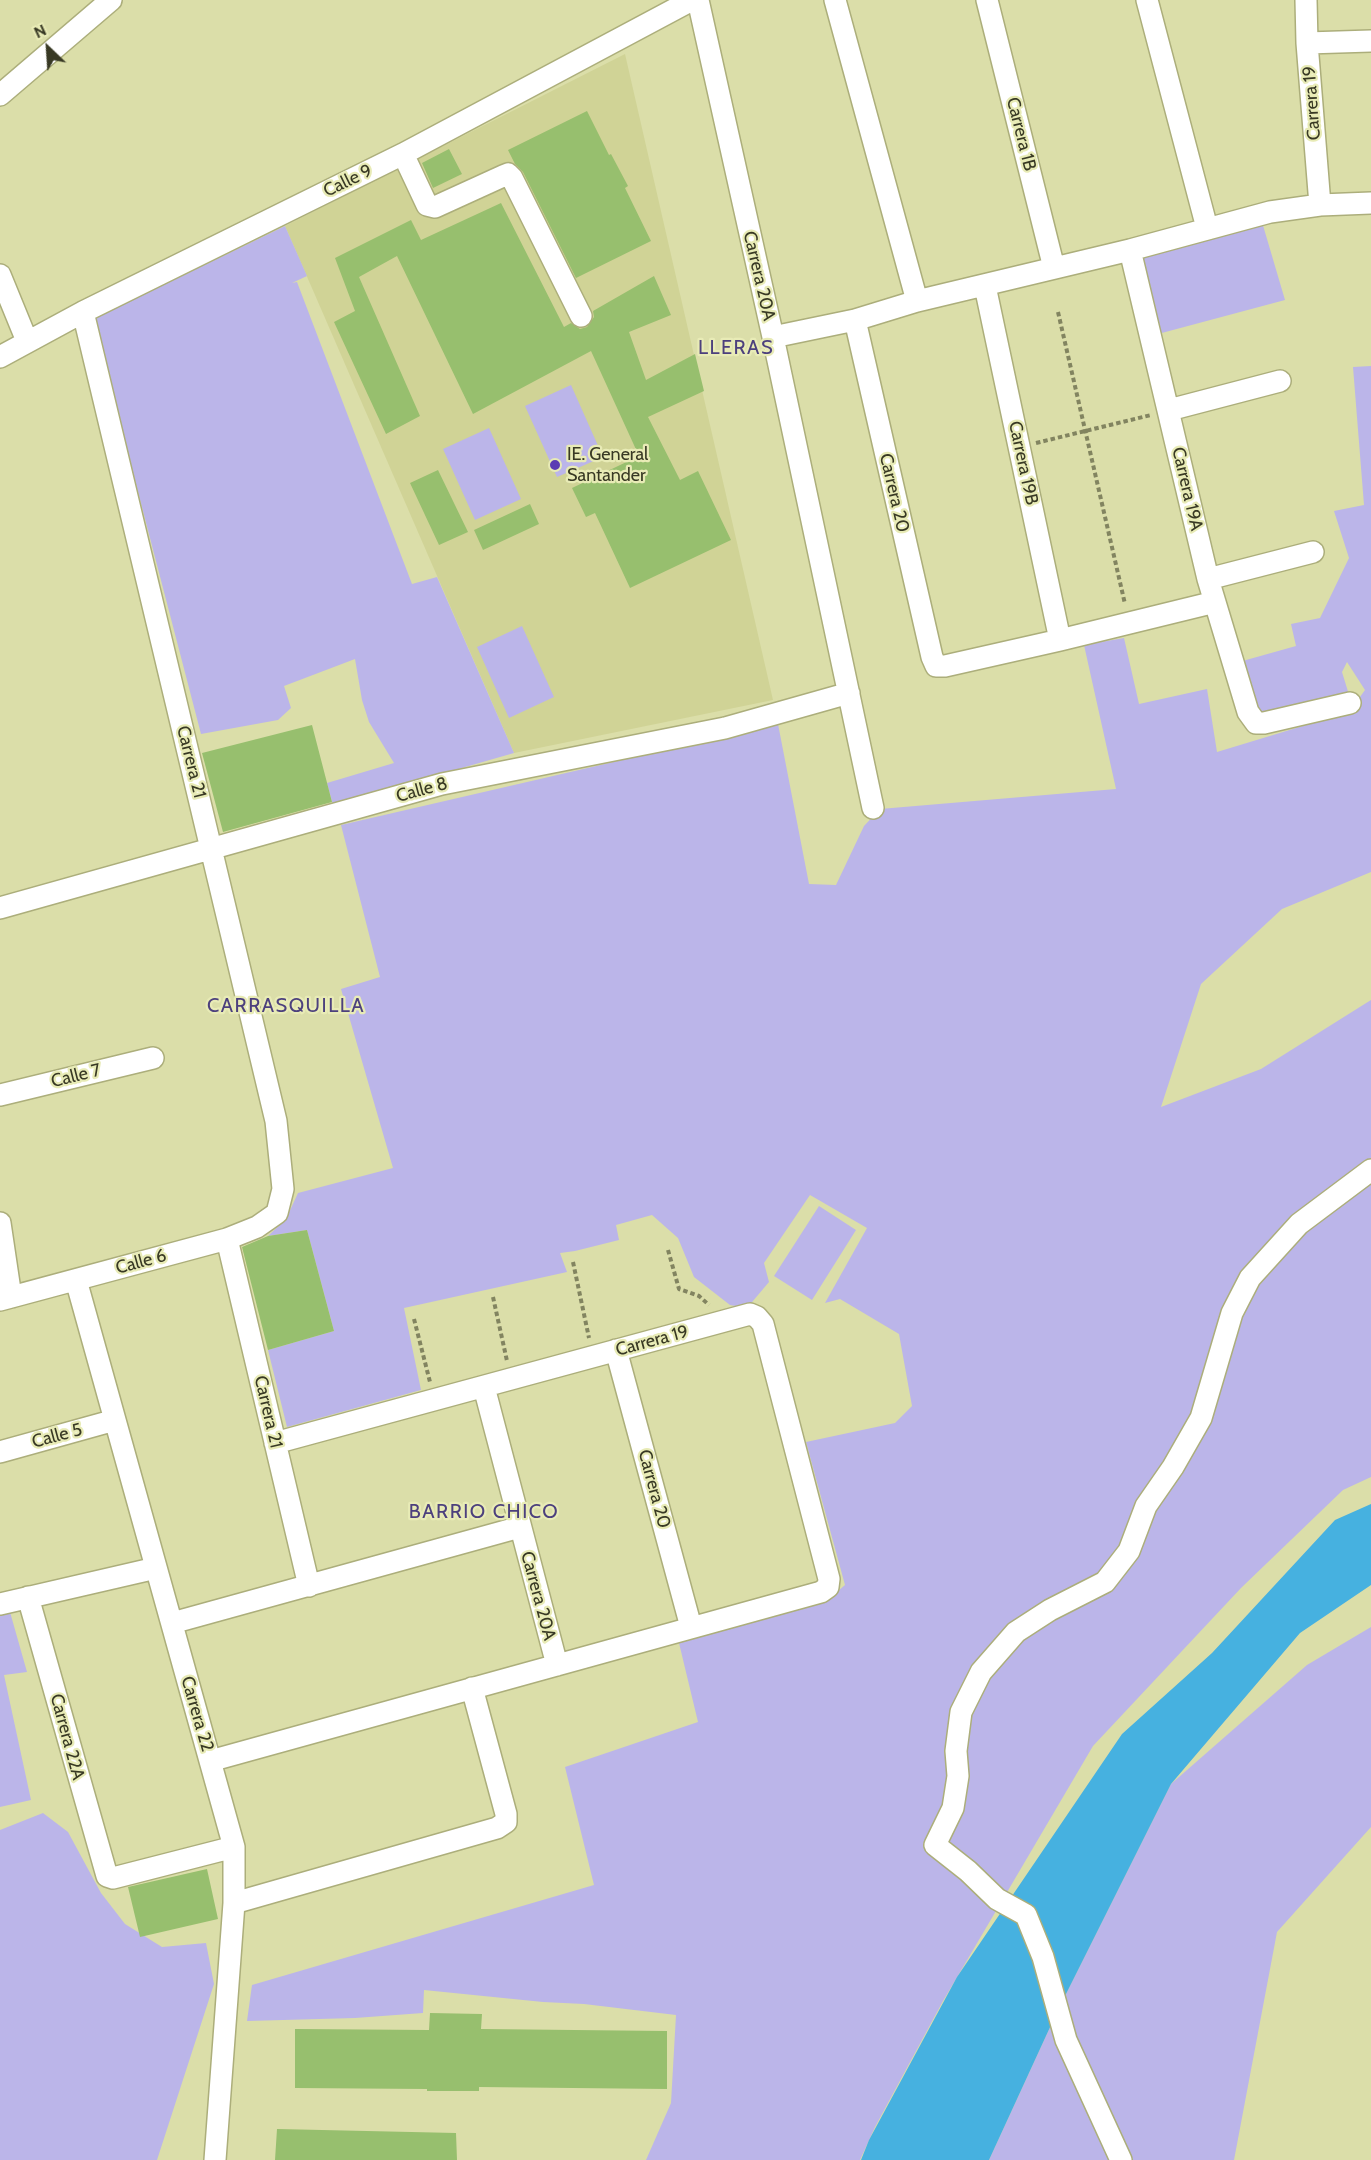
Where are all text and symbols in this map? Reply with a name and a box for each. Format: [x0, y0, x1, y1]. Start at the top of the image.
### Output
north arrow [18, 18, 78, 78]
text: N [31, 20, 49, 42]
street label: Carrera 19 [1299, 65, 1325, 141]
street label: Carrera 1B [1001, 95, 1041, 173]
street label: Calle 9 [320, 160, 376, 202]
street label: Carrera 20A [738, 229, 780, 323]
district label: LLERAS [698, 336, 774, 360]
street label: Carrera 19B [1004, 419, 1042, 507]
place label: IE. General Santander [567, 444, 648, 486]
street label: Carrera 19A [1167, 445, 1207, 533]
street label: Carrera 20 [874, 451, 914, 535]
marker: IE. General Santander [548, 458, 562, 472]
street label: Carrera 21 [172, 724, 210, 800]
street label: Calle 8 [394, 773, 450, 807]
district label: CARRASQUILLA [207, 994, 365, 1018]
street label: Calle 7 [49, 1059, 103, 1093]
street label: Calle 6 [113, 1245, 169, 1279]
street label: Carrera 19 [613, 1321, 691, 1361]
street label: Carrera 21 [249, 1374, 287, 1450]
street label: Calle 5 [30, 1419, 84, 1453]
street label: Carrera 20 [633, 1447, 675, 1531]
district label: BARRIO CHICO [409, 1500, 559, 1524]
street label: Carrera 20A [516, 1549, 560, 1643]
street label: Carrera 22 [176, 1674, 218, 1754]
street label: Carrera 22A [45, 1692, 89, 1782]

